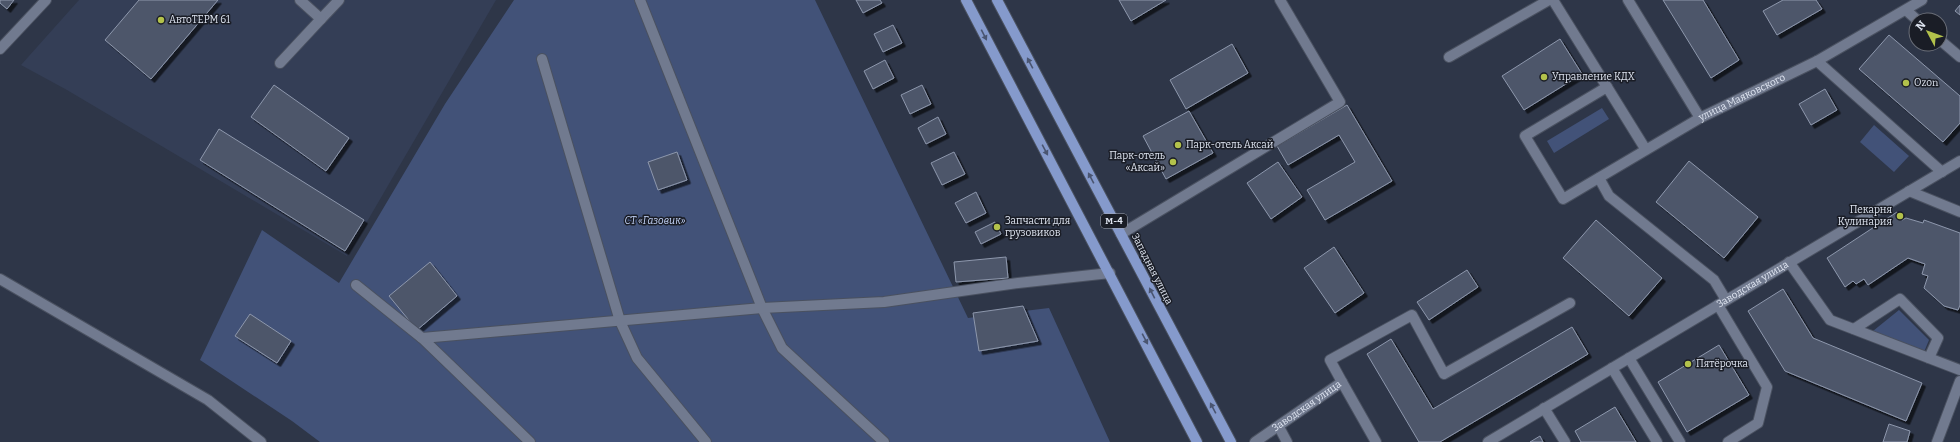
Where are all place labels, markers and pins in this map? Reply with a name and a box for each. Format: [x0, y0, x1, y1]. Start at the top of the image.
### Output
place label: АвтоТЕРМ 61 [169, 14, 230, 26]
marker: АвтоТЕРМ 61 [156, 15, 166, 25]
place label: Управление КДХ [1552, 71, 1635, 83]
marker: Управление КДХ [1539, 72, 1549, 82]
place label: Ozon [1914, 77, 1939, 89]
marker: Ozon [1901, 78, 1911, 88]
place label: Парк-отель Аксай [1186, 139, 1274, 151]
marker: Парк-отель Аксай [1173, 140, 1183, 150]
place label: Парк-отель «Аксай» [1109, 150, 1165, 174]
marker: Парк-отель «Аксай» [1168, 157, 1178, 167]
place label: Пекарня Кулинария [1838, 204, 1892, 228]
marker: Пекарня Кулинария [1895, 211, 1905, 221]
place label: Запчасти для грузовиков [1005, 215, 1071, 239]
marker: Запчасти для грузовиков [992, 222, 1002, 232]
place label: Пятёрочка [1696, 358, 1748, 370]
marker: Пятёрочка [1683, 359, 1693, 369]

